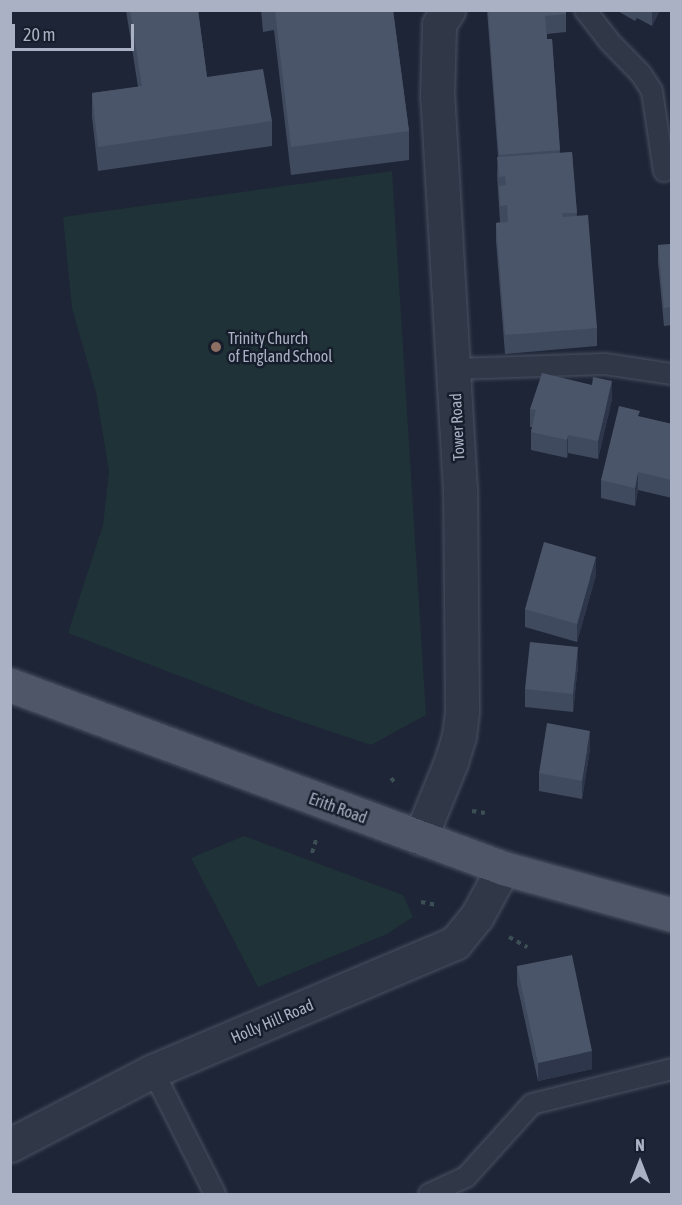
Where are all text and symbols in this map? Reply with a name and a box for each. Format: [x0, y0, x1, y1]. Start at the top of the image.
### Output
scale bar [15, 12, 136, 50]
text: 20 m [23, 24, 55, 45]
place label: Trinity Church of England School [228, 328, 332, 366]
marker: Trinity Church of England School [209, 340, 223, 354]
street label: Tower Road [446, 393, 468, 461]
street label: Erith Road [306, 789, 370, 827]
street label: Holly Hill Road [228, 995, 316, 1047]
north arrow [610, 1133, 670, 1193]
text: N [635, 1136, 645, 1154]

